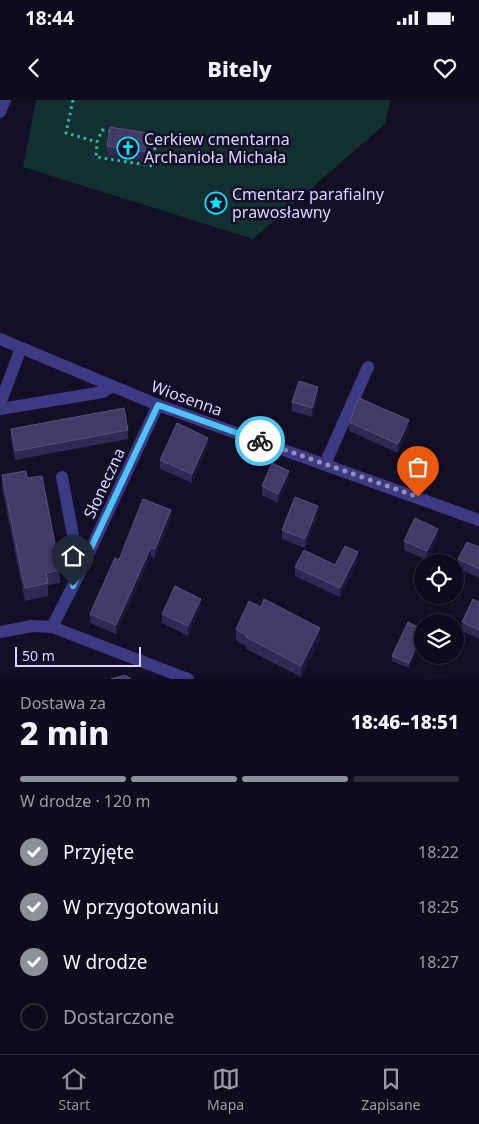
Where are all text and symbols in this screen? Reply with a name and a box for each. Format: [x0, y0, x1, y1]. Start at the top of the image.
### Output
text: 18:44 [25, 5, 74, 31]
text: Bitely [207, 53, 272, 83]
icon: back [20, 54, 48, 82]
icon: heart [431, 54, 459, 82]
place label: Cerkiew cmentarna Archanioła Michała [144, 128, 290, 168]
church icon: Cerkiew cmentarna Archanioła Michała [116, 136, 140, 160]
place label: Cmentarz parafialny prawosławny [232, 183, 385, 223]
place icon: Cmentarz parafialny prawosławny [204, 191, 228, 215]
street label: Wiosenna [148, 375, 226, 421]
courier [235, 416, 285, 466]
icon: bike [246, 427, 274, 455]
street label: Słoneczna [78, 444, 130, 522]
pin [397, 446, 439, 497]
icon: bag [404, 453, 432, 481]
pin [52, 535, 94, 586]
icon: home [59, 542, 87, 570]
map controls [414, 554, 464, 664]
button: locate [414, 554, 464, 604]
button: layers [414, 614, 464, 664]
scale bar [15, 644, 141, 667]
text: 50 m [22, 646, 55, 665]
text: Dostawa za [20, 692, 106, 714]
text: 18:46–18:51 [351, 709, 459, 735]
text: 2 min [20, 711, 109, 754]
text: W drodze · 120 m [20, 790, 150, 812]
icon: check [20, 838, 48, 866]
text: Przyjęte [63, 839, 134, 865]
text: 18:22 [418, 841, 459, 863]
icon: check [20, 893, 48, 921]
text: W przygotowaniu [63, 894, 219, 920]
text: 18:25 [418, 896, 459, 918]
icon: check [20, 948, 48, 976]
text: W drodze [63, 949, 148, 975]
text: 18:27 [418, 951, 459, 973]
text: Dostarczone [63, 1004, 174, 1030]
tab: Start [59, 1065, 90, 1114]
tab: Mapa [207, 1065, 244, 1114]
tab: Zapisane [361, 1065, 420, 1114]

